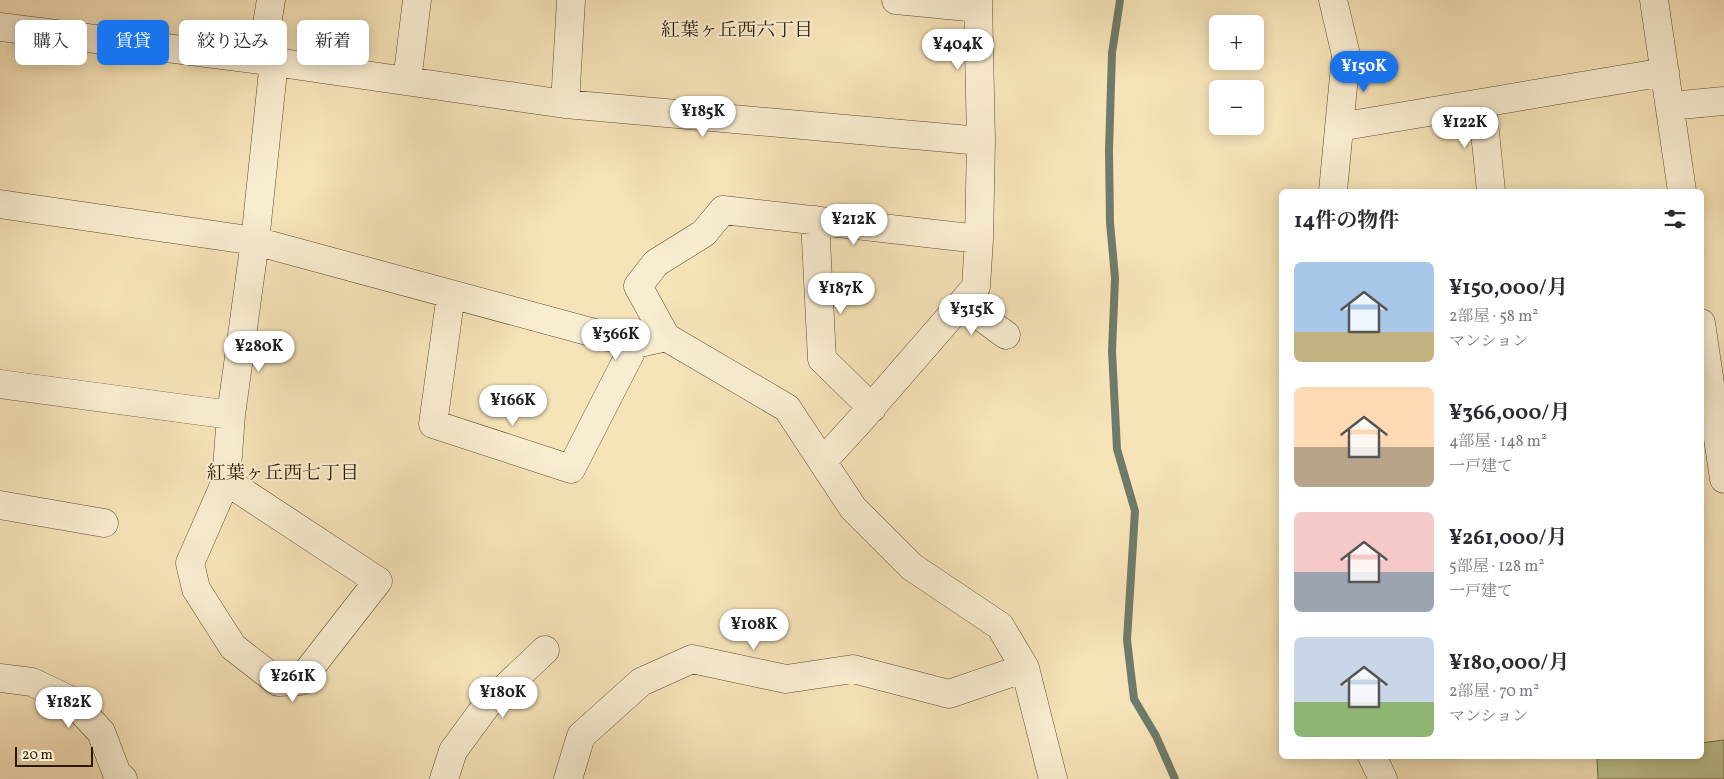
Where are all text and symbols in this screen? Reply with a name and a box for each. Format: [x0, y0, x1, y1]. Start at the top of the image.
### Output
map controls [1209, 15, 1264, 135]
button: + [1209, 15, 1264, 70]
district label: 紅葉ヶ丘西六丁目 [661, 18, 813, 44]
chip: 購入 [15, 20, 87, 65]
chip: 賃貸 [97, 20, 169, 65]
chip: 絞り込み [179, 20, 287, 65]
chip: 新着 [297, 20, 369, 65]
pin: ¥404K [923, 28, 993, 71]
text: ¥404K [933, 34, 983, 56]
pin: ¥150K [1329, 51, 1399, 93]
text: ¥150K [1341, 56, 1387, 78]
button: − [1209, 80, 1264, 135]
pin: ¥185K [668, 96, 738, 138]
text: ¥185K [681, 101, 725, 123]
pin: ¥122K [1430, 106, 1500, 149]
text: ¥122K [1443, 112, 1487, 134]
pin: ¥212K [819, 204, 889, 246]
icon: filters [1661, 205, 1689, 233]
text: 14件の物件 [1294, 207, 1399, 236]
text: ¥212K [832, 209, 876, 231]
pin: ¥187K [806, 272, 876, 315]
text: ¥150,000/月 [1449, 274, 1568, 303]
text: ¥187K [819, 278, 863, 300]
icon: home [1334, 282, 1394, 342]
pin: ¥315K [937, 294, 1007, 336]
text: ¥315K [950, 299, 994, 321]
text: 2部屋 · 58 m² [1449, 306, 1538, 328]
pin: ¥366K [581, 318, 651, 361]
text: ¥366K [592, 324, 640, 346]
pin: ¥280K [224, 330, 294, 373]
text: マンション [1449, 331, 1528, 353]
text: ¥280K [235, 336, 283, 358]
pin: ¥166K [478, 384, 548, 427]
text: ¥166K [490, 390, 536, 412]
text: ¥366,000/月 [1449, 399, 1570, 428]
icon: home [1334, 407, 1394, 467]
text: 4部屋 · 148 m² [1449, 431, 1547, 453]
text: 一戸建て [1449, 456, 1513, 478]
district label: 紅葉ヶ丘西七丁目 [207, 461, 359, 487]
text: ¥261,000/月 [1449, 524, 1568, 553]
icon: home [1334, 532, 1394, 592]
text: 5部屋 · 128 m² [1449, 556, 1544, 578]
text: 一戸建て [1449, 581, 1513, 603]
pin: ¥108K [719, 608, 789, 651]
text: ¥108K [731, 614, 777, 636]
text: ¥180,000/月 [1449, 649, 1569, 678]
icon: home [1334, 657, 1394, 717]
pin: ¥261K [258, 660, 328, 703]
text: ¥261K [270, 666, 316, 688]
pin: ¥180K [468, 676, 538, 719]
text: 2部屋 · 70 m² [1449, 681, 1539, 703]
text: ¥180K [480, 682, 526, 704]
pin: ¥182K [34, 686, 104, 729]
text: ¥182K [46, 692, 92, 714]
text: マンション [1449, 706, 1528, 728]
scale bar [15, 744, 92, 767]
text: 20 m [22, 746, 53, 765]

